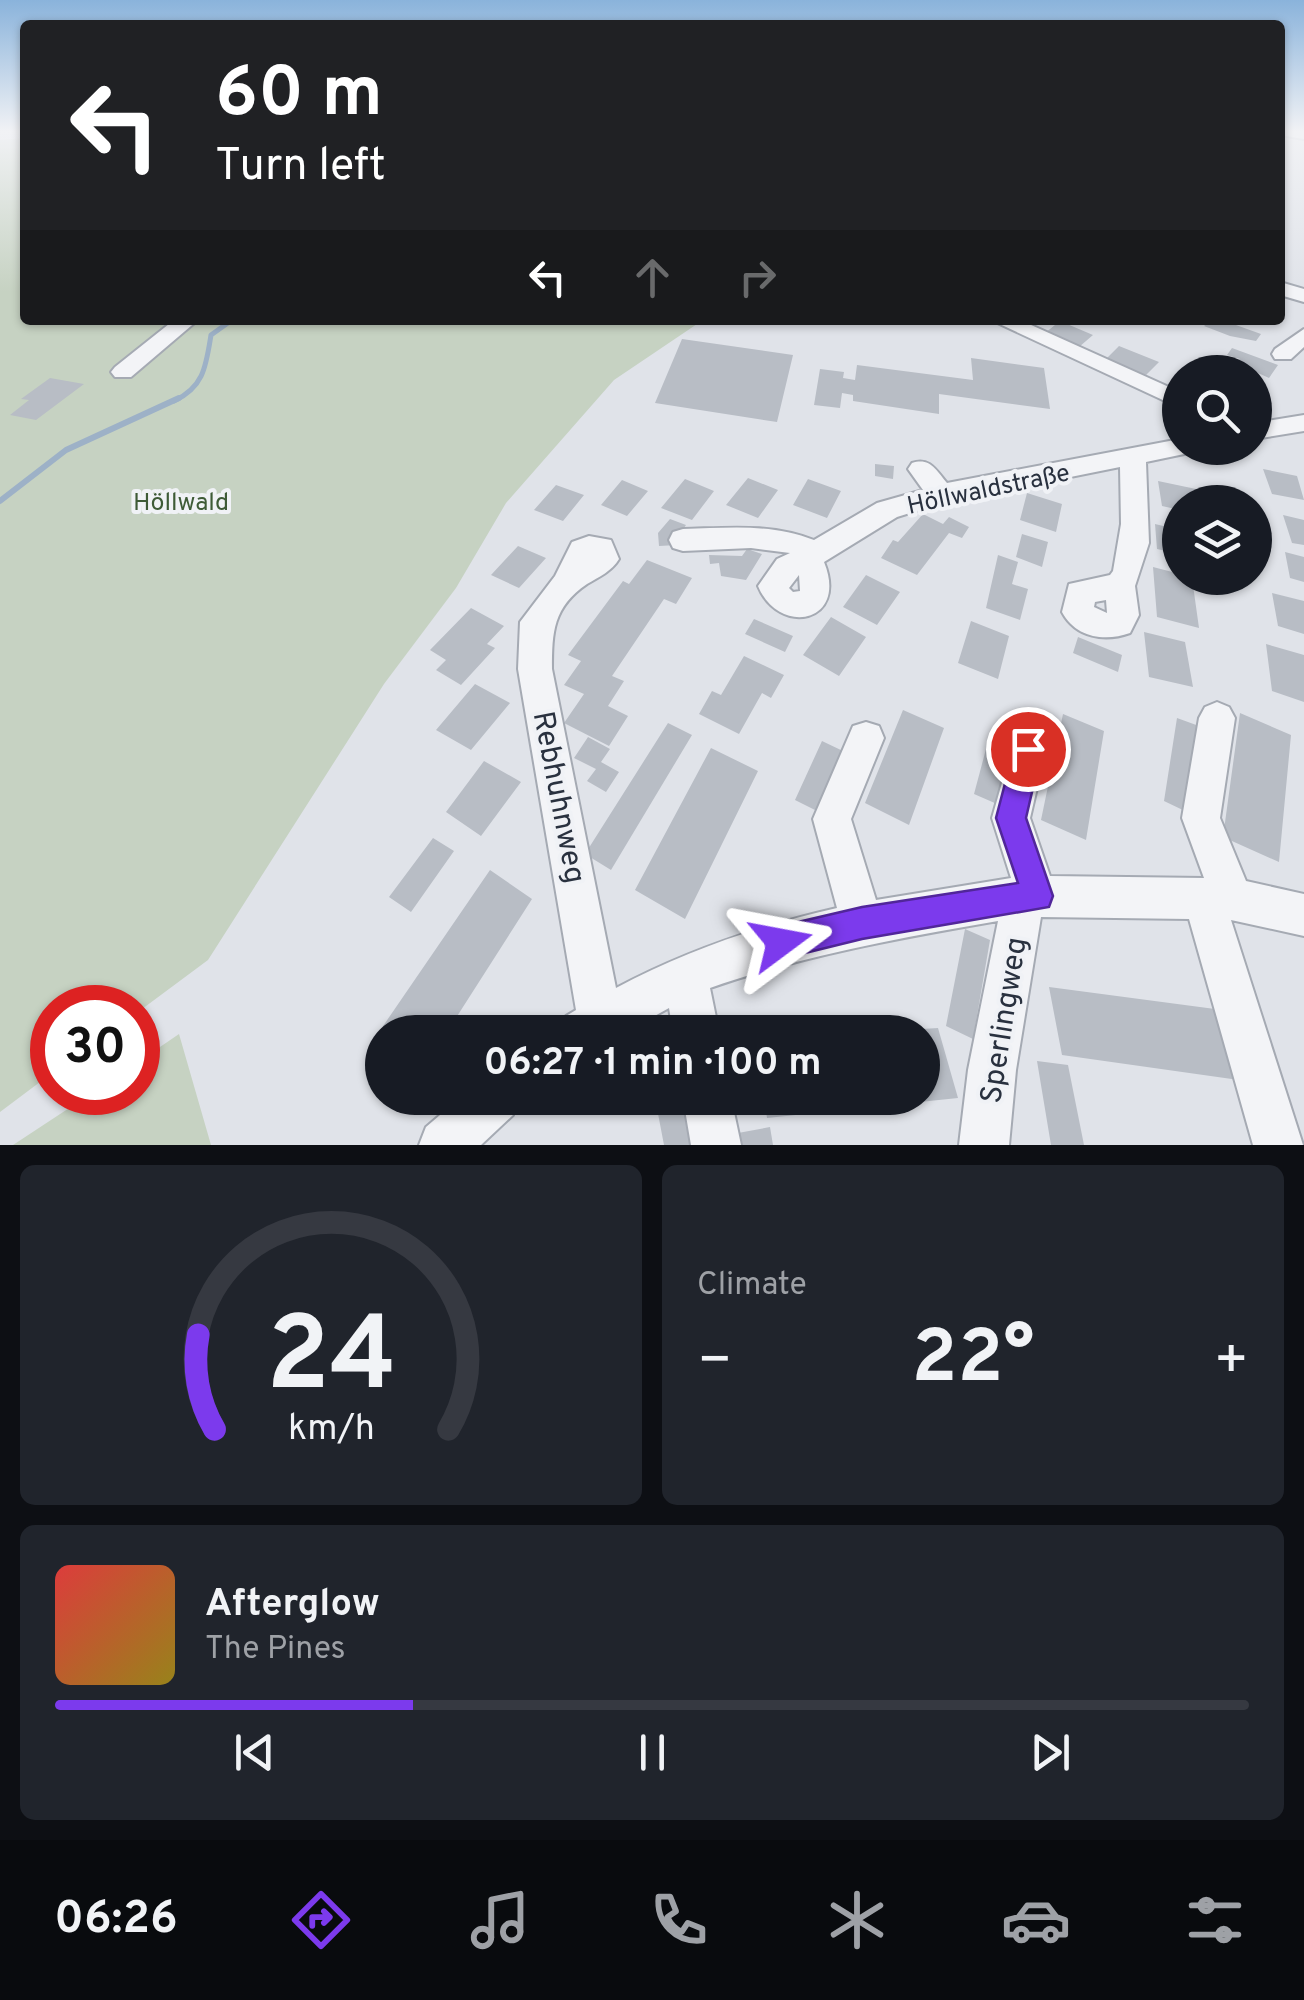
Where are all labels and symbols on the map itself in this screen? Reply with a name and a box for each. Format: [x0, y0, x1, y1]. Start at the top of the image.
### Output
street label: Höllwaldstraße [904, 458, 1073, 524]
park label: Höllwald [133, 488, 229, 520]
pin [986, 707, 1071, 792]
street label: Rebhuhnweg [523, 708, 592, 887]
position arrow [729, 890, 833, 994]
street label: Sperlingweg [974, 935, 1037, 1106]
speed limit sign: 30 [30, 985, 160, 1115]

